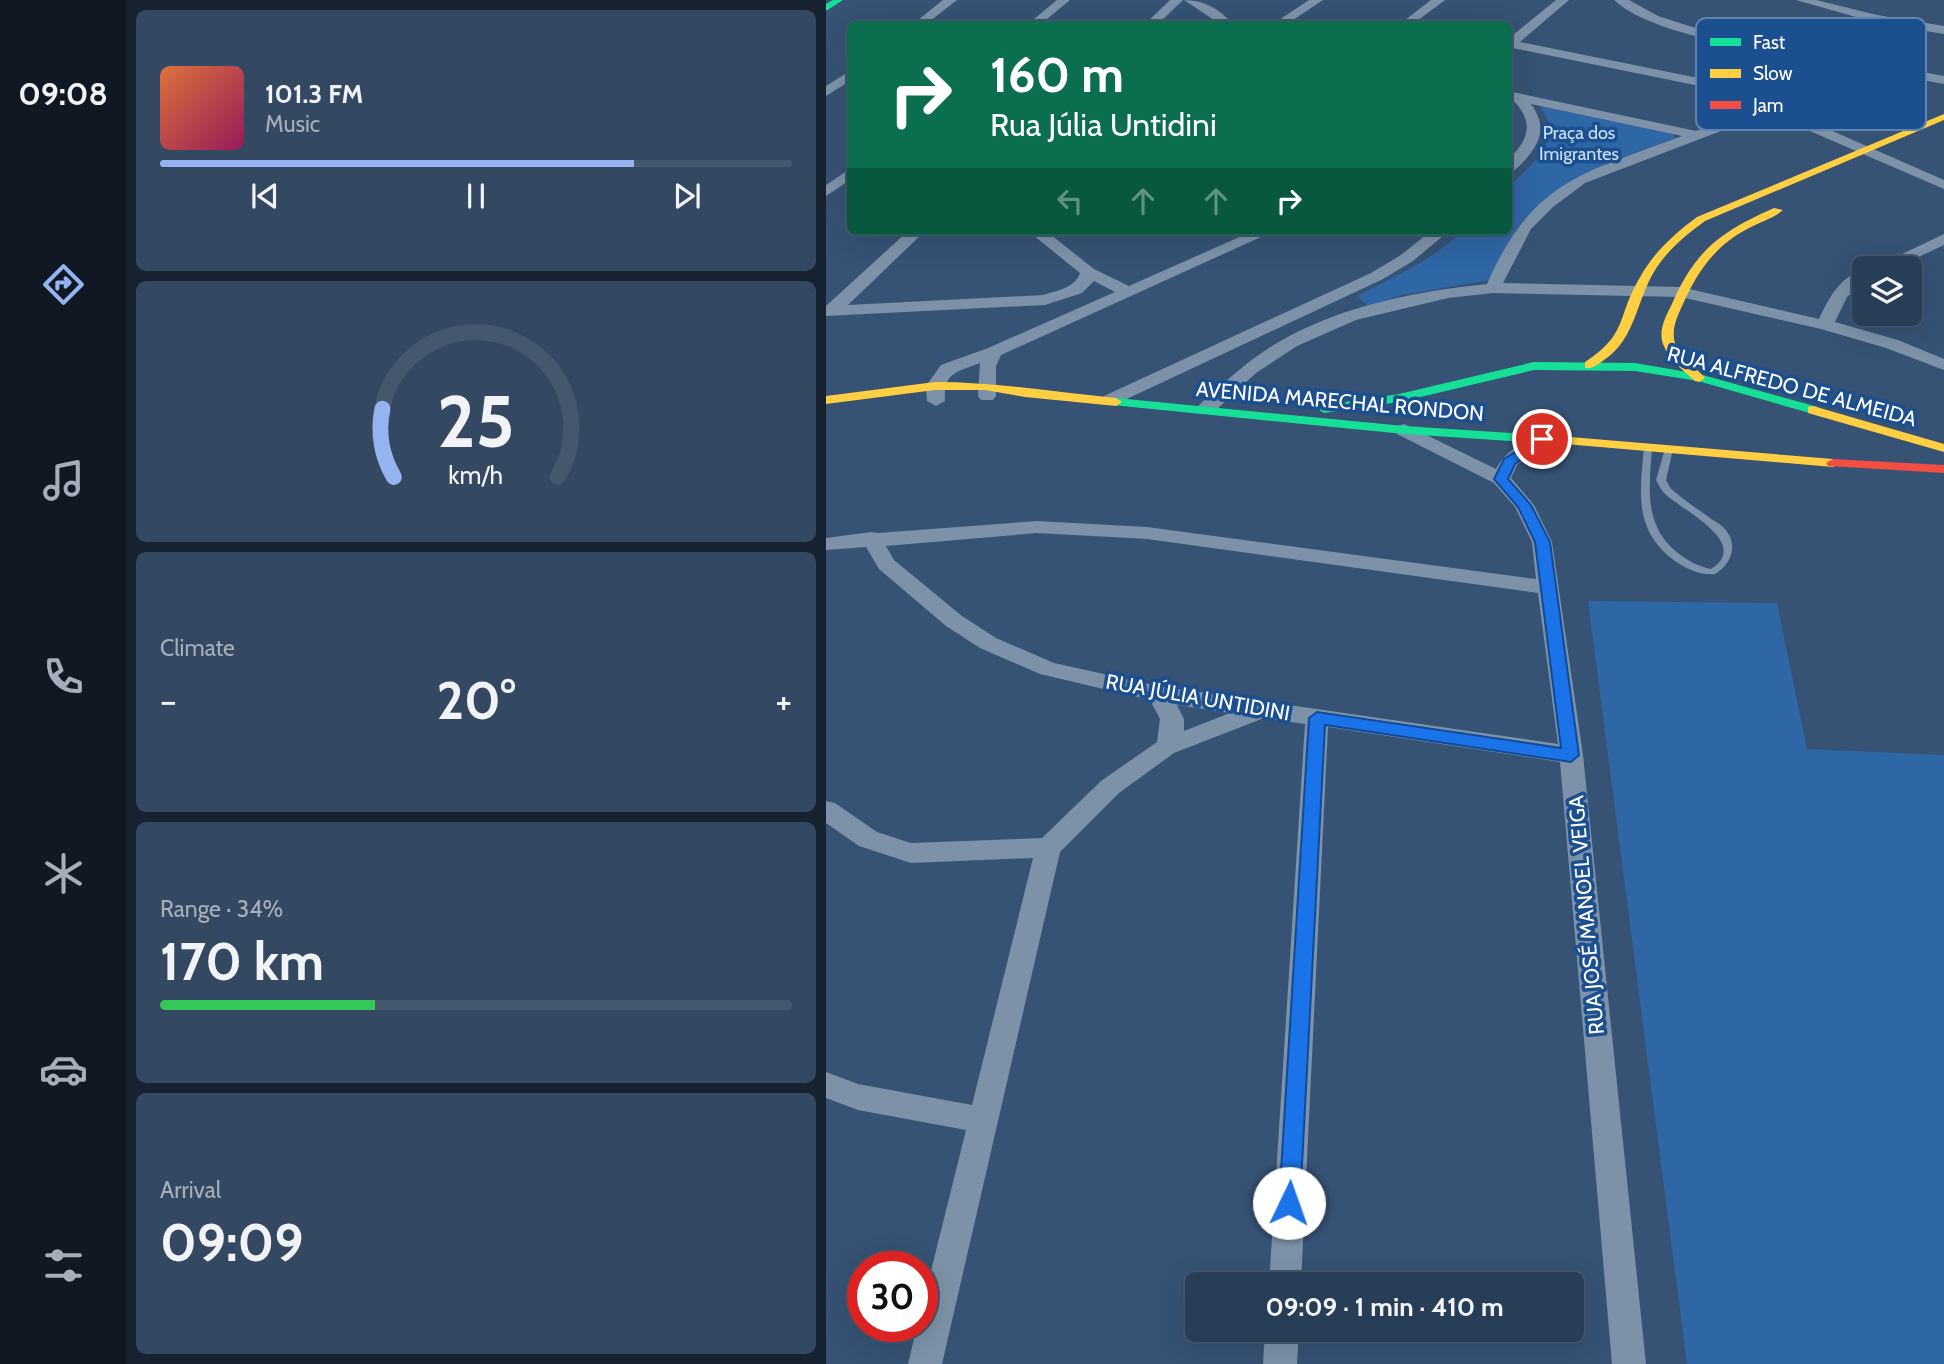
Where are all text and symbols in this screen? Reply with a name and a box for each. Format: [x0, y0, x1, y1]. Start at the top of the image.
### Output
legend [1696, 18, 1926, 130]
text: Fast [1753, 31, 1786, 54]
text: 160 m [990, 45, 1124, 104]
icon: right [875, 49, 966, 140]
text: Slow [1753, 62, 1793, 85]
text: 09:08 [18, 74, 108, 113]
text: 101.3 FM [265, 78, 363, 110]
text: Jam [1752, 94, 1783, 117]
text: Rua Júlia Untidini [990, 105, 1217, 144]
text: Music [265, 110, 320, 138]
park label: Praça dos Imigrantes [1539, 122, 1619, 165]
icon: previous [246, 177, 284, 215]
icon: pause [457, 177, 495, 215]
icon: next [668, 177, 706, 215]
icon: left [1051, 182, 1089, 220]
icon: ahead [1124, 182, 1162, 220]
icon: ahead [1197, 182, 1235, 220]
icon: right [1270, 182, 1308, 220]
map controls [1852, 256, 1922, 326]
button: layers [1852, 256, 1922, 326]
icon: directions [39, 260, 88, 309]
street label: RUA ALFREDO DE ALMEIDA [1665, 341, 1919, 431]
street label: AVENIDA MARECHAL RONDON [1195, 376, 1485, 426]
text: 25 [437, 378, 515, 466]
pin [1512, 409, 1572, 469]
icon: arrive [1523, 420, 1561, 458]
icon: music [39, 456, 88, 505]
text: km/h [449, 460, 503, 490]
text: Climate [160, 634, 235, 662]
icon: phone [39, 652, 88, 701]
street label: RUA JÚLIA UNTIDINI [1104, 668, 1292, 726]
text: 20° [436, 669, 516, 732]
text: − [160, 677, 177, 724]
text: + [775, 677, 792, 724]
street label: RUA JOSÉ MANOEL VEIGA [1563, 794, 1609, 1036]
icon: climate [39, 849, 88, 898]
text: Range · 34% [160, 895, 283, 923]
text: 170 km [160, 930, 324, 993]
icon: car [39, 1045, 88, 1094]
position arrow [1252, 1166, 1326, 1240]
text: Arrival [160, 1176, 221, 1204]
text: 09:09 [160, 1211, 303, 1274]
icon: filters [39, 1241, 88, 1290]
speed limit sign: 30 [847, 1251, 938, 1342]
text: 09:09 · 1 min · 410 m [1265, 1291, 1504, 1323]

